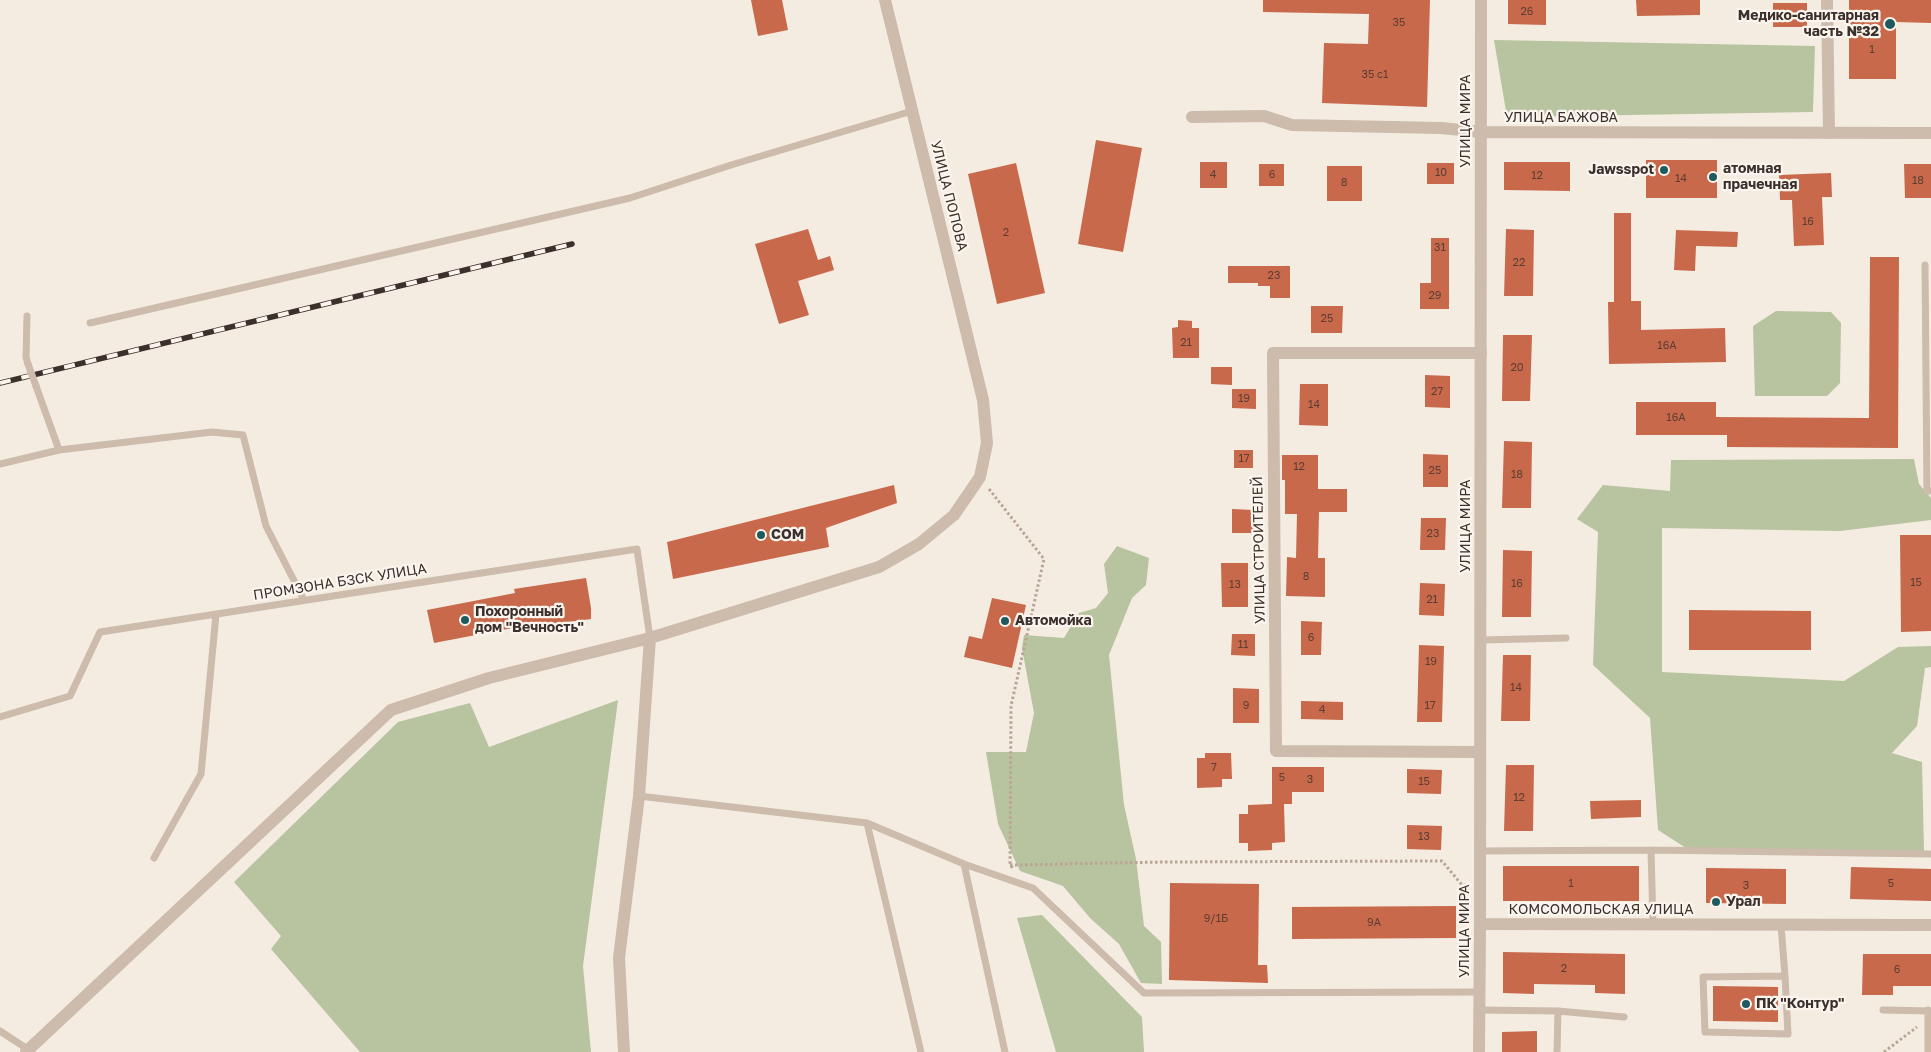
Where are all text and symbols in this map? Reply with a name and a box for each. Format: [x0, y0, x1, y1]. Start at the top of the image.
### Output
house number: 26 [1520, 5, 1534, 19]
place label: Медико-санитарная часть №32 [1738, 8, 1879, 40]
house number: 35 [1393, 16, 1405, 30]
marker: Медико-санитарная часть №32 [1883, 17, 1897, 31]
house number: 1 [1869, 43, 1875, 57]
house number: 35 с1 [1362, 68, 1388, 82]
street label: УЛИЦА МИРА [1458, 74, 1474, 168]
street label: УЛИЦА БАЖОВА [1504, 110, 1618, 126]
street label: УЛИЦА ПОПОВА [927, 139, 971, 253]
place label: атомная прачечная [1723, 161, 1797, 193]
place label: Jawsspot [1588, 162, 1654, 178]
marker: Jawsspot [1658, 164, 1670, 176]
house number: 10 [1435, 166, 1447, 180]
house number: 4 [1210, 168, 1216, 182]
house number: 6 [1269, 168, 1275, 182]
house number: 12 [1531, 169, 1543, 183]
marker: атомная прачечная [1707, 171, 1719, 183]
house number: 14 [1675, 172, 1687, 186]
house number: 18 [1912, 174, 1924, 188]
house number: 8 [1341, 176, 1347, 190]
house number: 16 [1802, 215, 1814, 229]
house number: 2 [1003, 226, 1009, 240]
house number: 31 [1434, 241, 1446, 255]
house number: 22 [1513, 256, 1525, 270]
house number: 23 [1268, 269, 1280, 283]
house number: 29 [1428, 289, 1442, 303]
house number: 25 [1321, 312, 1333, 326]
house number: 21 [1180, 336, 1192, 350]
house number: 16А [1657, 339, 1677, 353]
house number: 20 [1510, 361, 1524, 375]
house number: 27 [1431, 385, 1443, 399]
house number: 19 [1238, 392, 1250, 406]
house number: 14 [1308, 398, 1320, 412]
house number: 16А [1666, 411, 1686, 425]
house number: 17 [1238, 452, 1250, 466]
house number: 12 [1293, 460, 1305, 474]
house number: 25 [1429, 464, 1441, 478]
house number: 18 [1511, 468, 1523, 482]
street label: УЛИЦА СТРОИТЕЛЕЙ [1249, 476, 1269, 624]
street label: УЛИЦА МИРА [1458, 479, 1474, 573]
place label: СОМ [771, 527, 804, 543]
house number: 23 [1427, 527, 1439, 541]
marker: СОМ [755, 529, 767, 541]
street label: ПРОМЗОНА БЗСК УЛИЦА [252, 560, 428, 604]
house number: 8 [1303, 570, 1309, 584]
house number: 15 [1910, 576, 1922, 590]
house number: 16 [1511, 577, 1523, 591]
house number: 13 [1229, 578, 1241, 592]
house number: 21 [1426, 593, 1438, 607]
place label: Похоронный дом "Вечность" [475, 604, 584, 636]
place label: Автомойка [1015, 613, 1092, 629]
marker: Похоронный дом "Вечность" [459, 614, 471, 626]
marker: Автомойка [999, 615, 1011, 627]
house number: 6 [1308, 631, 1314, 645]
house number: 11 [1238, 638, 1248, 652]
house number: 19 [1425, 655, 1437, 669]
house number: 14 [1510, 681, 1522, 695]
house number: 9 [1243, 699, 1249, 713]
house number: 17 [1424, 699, 1436, 713]
house number: 4 [1319, 703, 1325, 717]
house number: 7 [1211, 761, 1217, 775]
house number: 5 [1279, 771, 1285, 785]
house number: 3 [1307, 773, 1313, 787]
house number: 15 [1418, 775, 1430, 789]
house number: 12 [1513, 791, 1525, 805]
house number: 13 [1418, 830, 1430, 844]
house number: 1 [1568, 877, 1574, 891]
house number: 5 [1888, 877, 1894, 891]
house number: 3 [1743, 879, 1749, 893]
street label: УЛИЦА МИРА [1457, 884, 1473, 978]
place label: Урал [1726, 894, 1761, 910]
marker: Урал [1710, 896, 1722, 908]
street label: КОМСОМОЛЬСКАЯ УЛИЦА [1508, 902, 1694, 918]
house number: 9/1Б [1204, 912, 1228, 926]
house number: 9А [1367, 916, 1381, 930]
house number: 2 [1561, 962, 1567, 976]
house number: 6 [1894, 963, 1900, 977]
place label: ПК "Контур" [1756, 996, 1845, 1012]
marker: ПК "Контур" [1740, 998, 1752, 1010]

